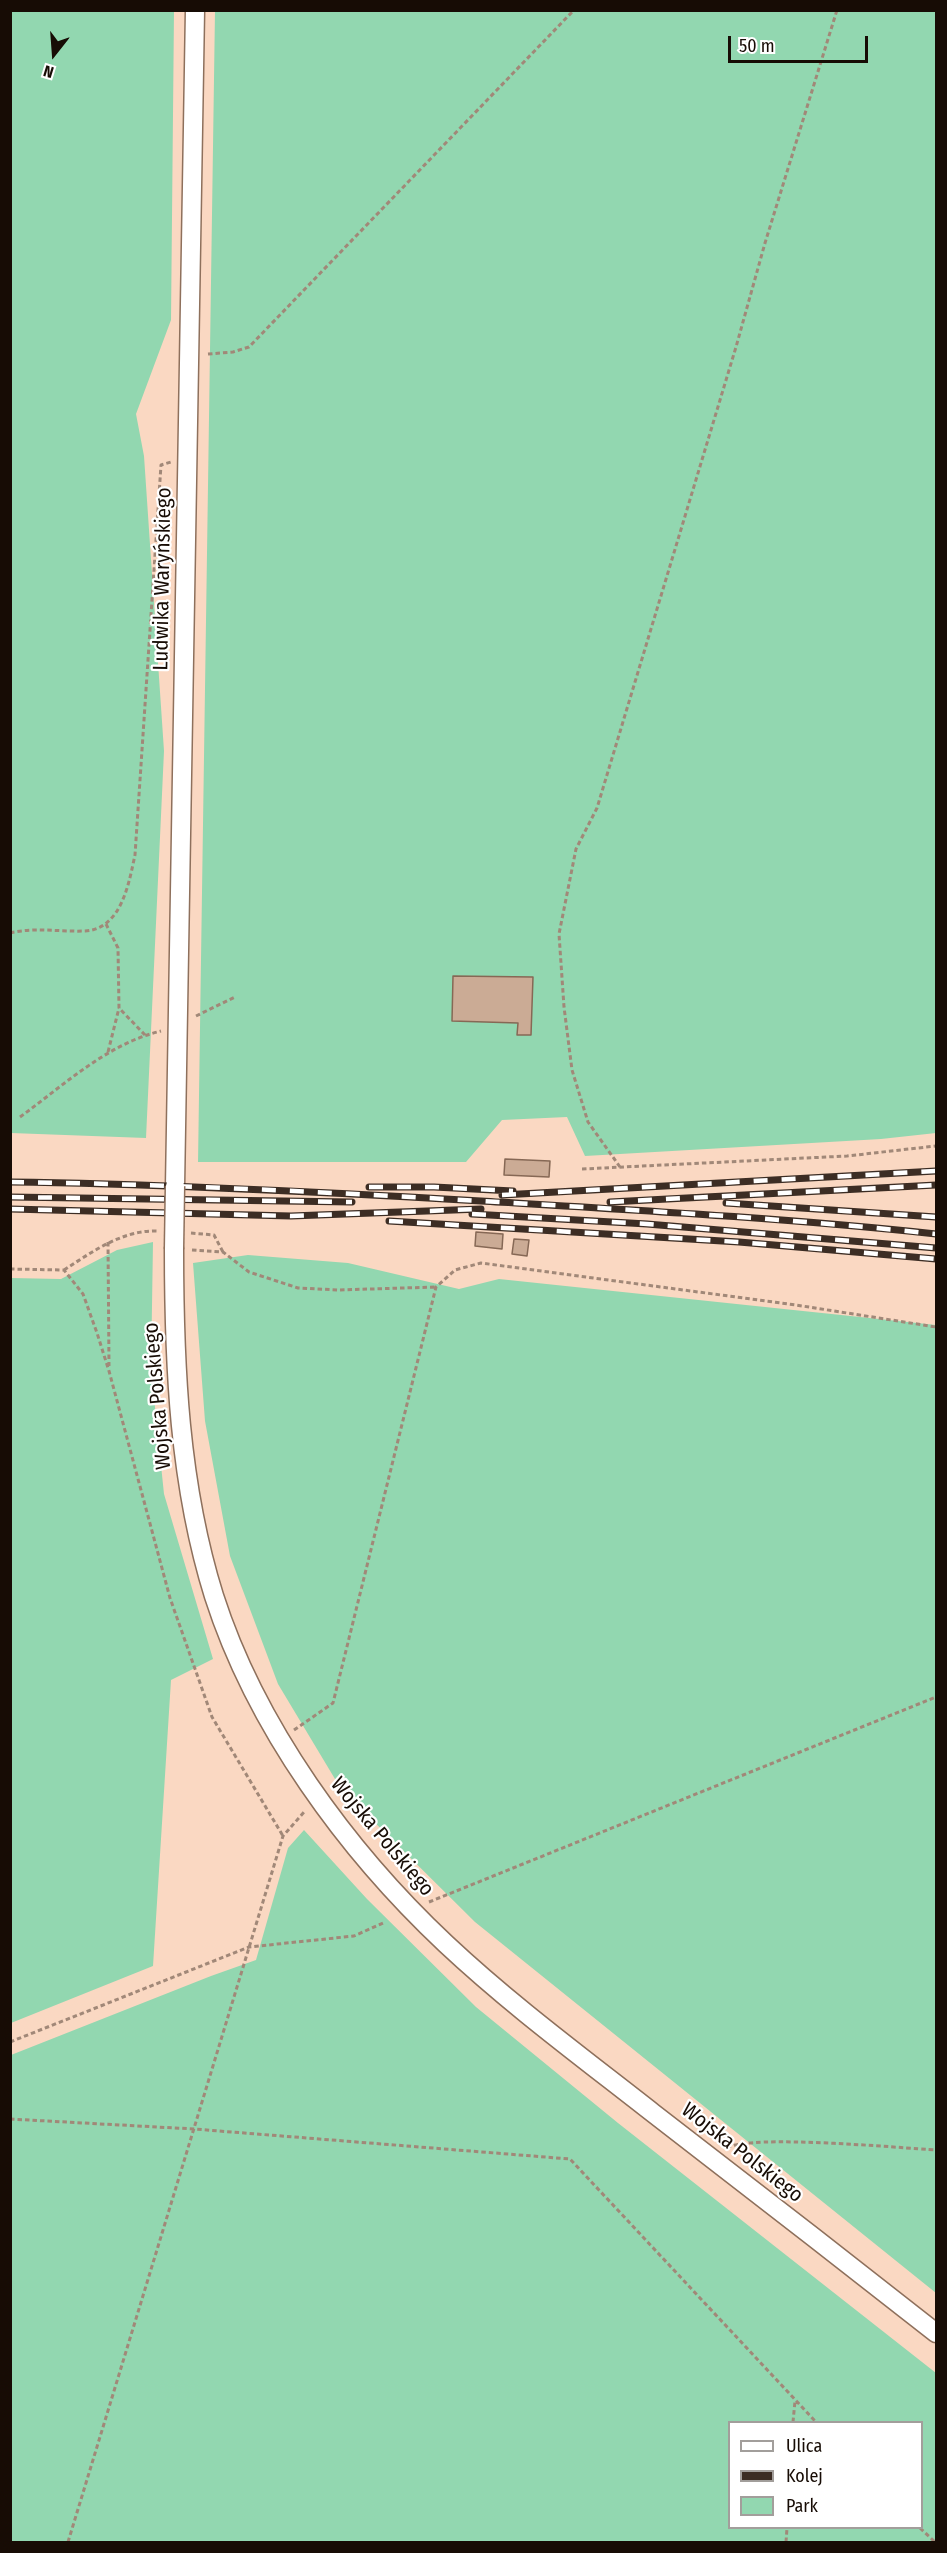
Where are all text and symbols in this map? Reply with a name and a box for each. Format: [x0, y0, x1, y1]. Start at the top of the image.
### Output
north arrow [24, 24, 84, 84]
scale bar [731, 24, 870, 62]
text: 50 m [739, 35, 775, 57]
text: N [41, 61, 56, 82]
street label: Ludwika Waryńskiego [149, 487, 177, 671]
street label: Wojska Polskiego [139, 1321, 177, 1471]
street label: Wojska Polskiego [325, 1772, 439, 1902]
street label: Wojska Polskiego [676, 2098, 808, 2208]
legend [728, 2421, 923, 2529]
text: Ulica [786, 2435, 822, 2457]
text: Kolej [786, 2465, 823, 2487]
text: Park [786, 2495, 818, 2517]

